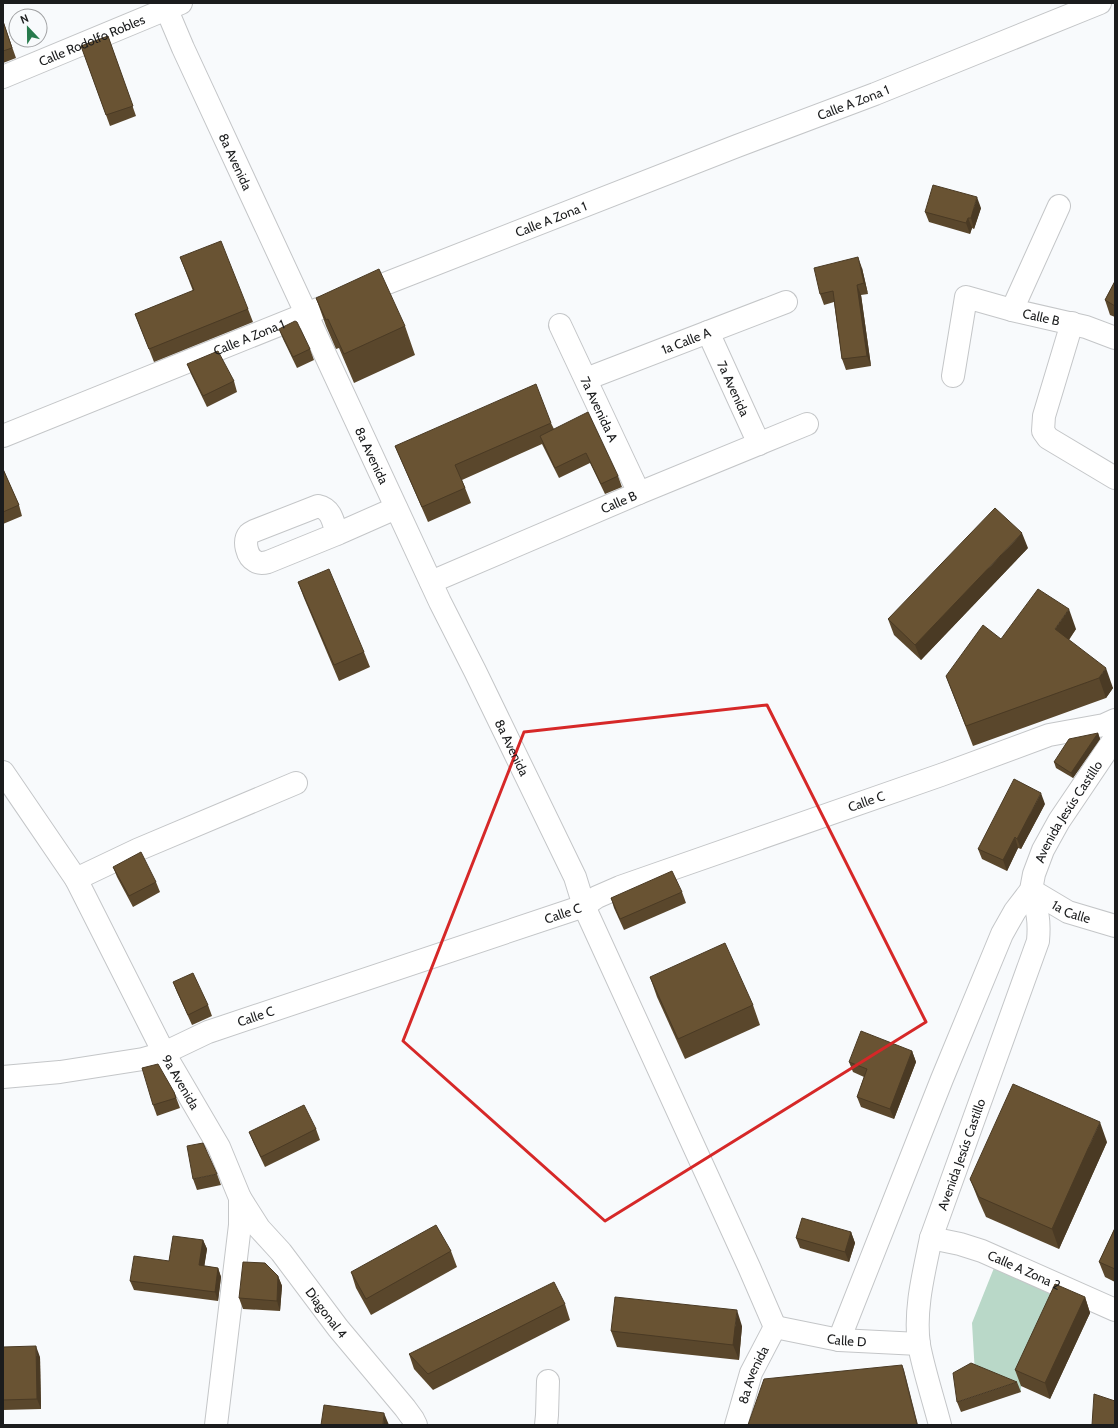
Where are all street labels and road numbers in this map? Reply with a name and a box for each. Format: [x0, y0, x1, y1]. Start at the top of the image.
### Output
street label: Calle Rodolfo Robles [36, 11, 148, 69]
street label: Calle A Zona 1 [815, 81, 891, 123]
street label: 8a Avenida [216, 130, 256, 193]
street label: Calle A Zona 1 [513, 198, 589, 240]
street label: Calle B [1021, 305, 1062, 329]
street label: Calle A Zona 1 [211, 316, 287, 359]
street label: 1a Calle A [659, 324, 713, 357]
street label: 7a Avenida [714, 358, 754, 419]
street label: 7a Avenida A [577, 374, 622, 444]
street label: 8a Avenida [352, 424, 392, 487]
street label: Calle B [598, 487, 639, 517]
street label: 8a Avenida [492, 717, 533, 779]
street label: Avenida Jesús Castillo [1031, 757, 1106, 865]
street label: Calle C [846, 787, 887, 815]
street label: 1a Calle [1049, 896, 1093, 926]
street label: Calle C [542, 899, 583, 927]
street label: Calle C [235, 1002, 276, 1030]
street label: 9a Avenida [159, 1052, 203, 1113]
street label: Avenida Jesús Castillo [934, 1096, 989, 1212]
street label: Calle A Zona 2 [985, 1247, 1063, 1293]
street label: Diagonal 4 [302, 1284, 351, 1342]
street label: Calle D [826, 1330, 867, 1349]
street label: 8a Avenida [735, 1343, 772, 1406]

